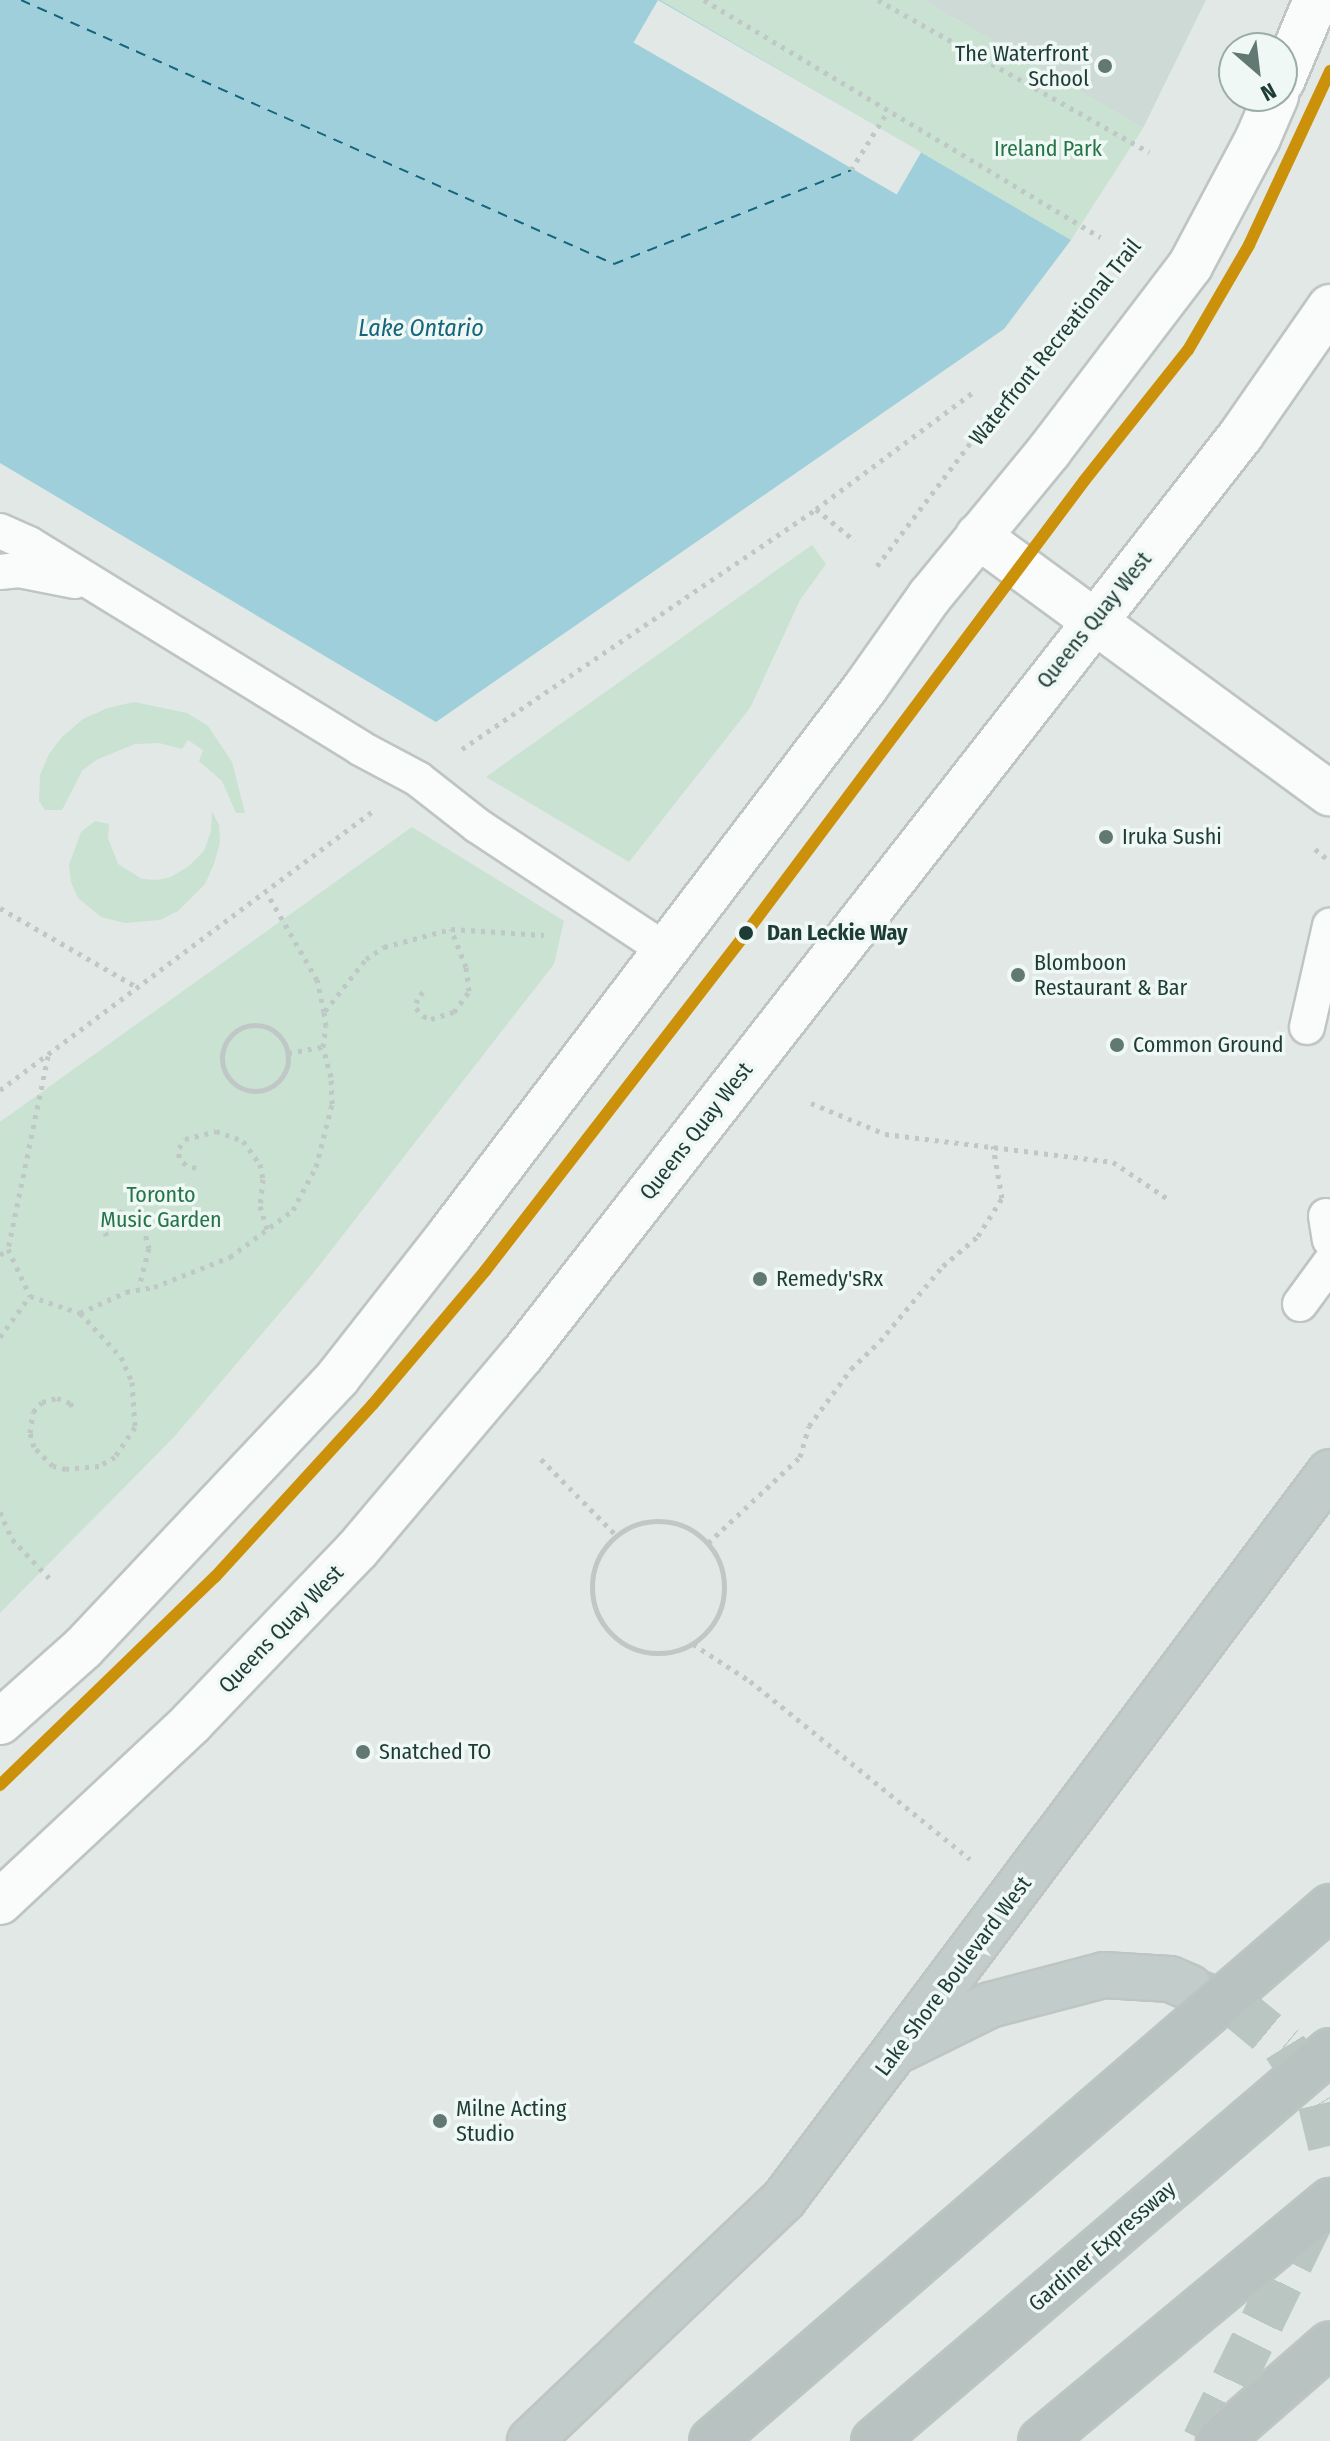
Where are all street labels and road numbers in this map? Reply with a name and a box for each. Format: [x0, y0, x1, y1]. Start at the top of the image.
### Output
street label: Waterfront Recreational Trail [964, 233, 1146, 451]
street label: Queens Quay West [1031, 547, 1157, 693]
street label: Queens Quay West [634, 1057, 758, 1205]
street label: Queens Quay West [213, 1560, 349, 1698]
street label: Lake Shore Boulevard West [869, 1871, 1037, 2081]
street label: Gardiner Expressway [1023, 2175, 1181, 2317]

